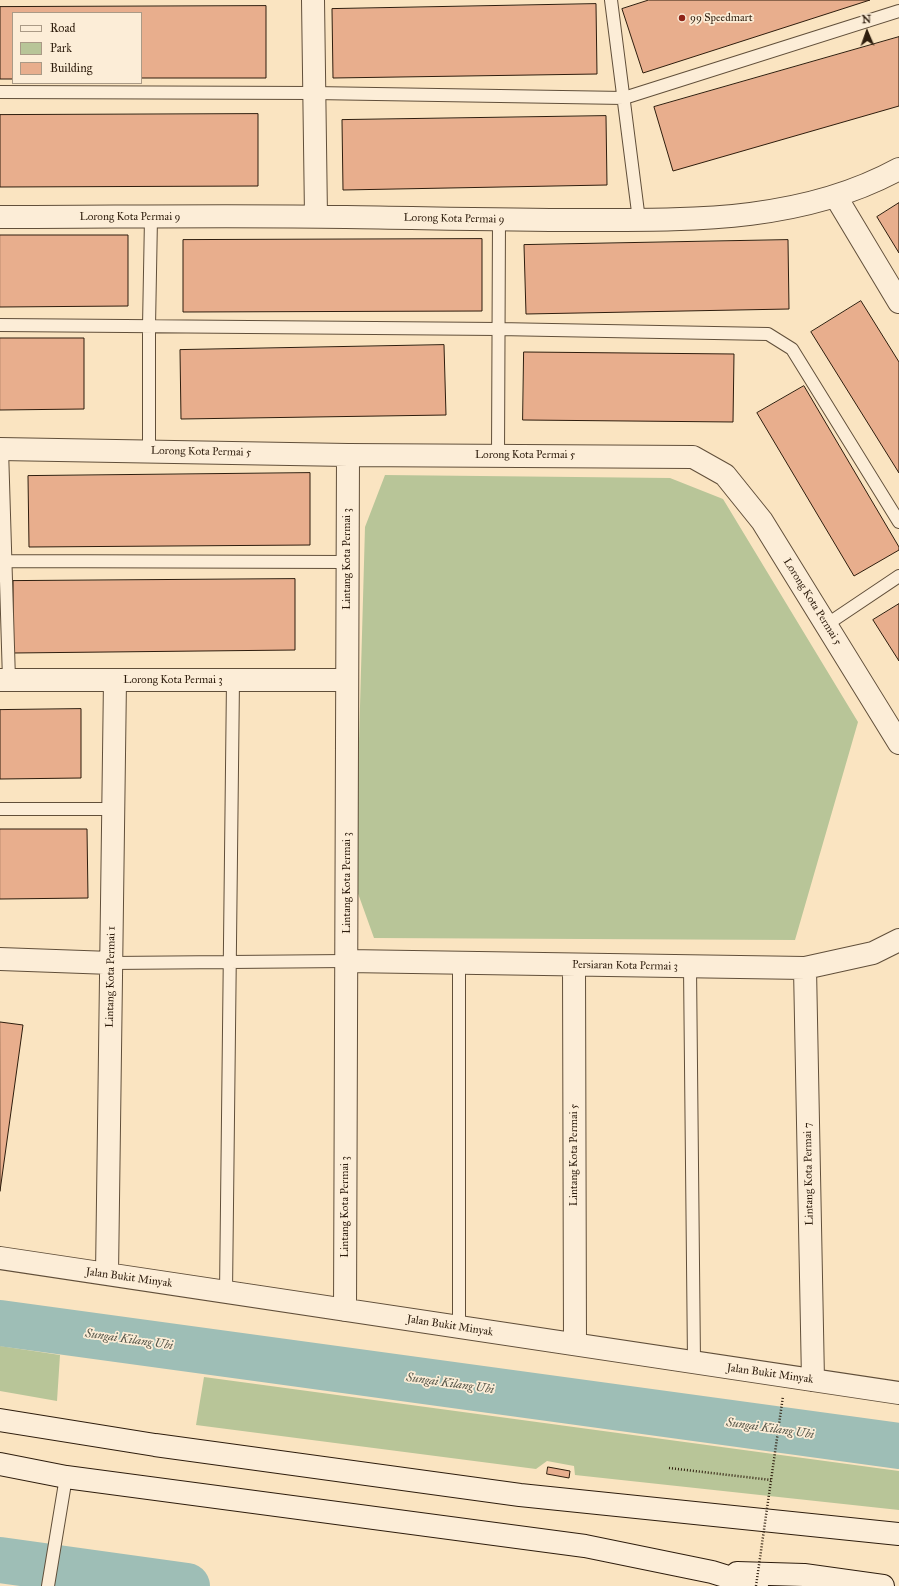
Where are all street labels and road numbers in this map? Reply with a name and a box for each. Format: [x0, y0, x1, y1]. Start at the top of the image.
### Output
street label: Lorong Kota Permai 9 [80, 210, 180, 224]
street label: Lorong Kota Permai 9 [403, 212, 505, 226]
street label: Lorong Kota Permai 5 [151, 445, 251, 459]
street label: Lorong Kota Permai 5 [475, 448, 575, 462]
street label: Lintang Kota Permai 3 [340, 508, 354, 610]
street label: Lorong Kota Permai 5 [780, 556, 844, 648]
street label: Lorong Kota Permai 3 [123, 673, 223, 687]
street label: Lintang Kota Permai 3 [340, 832, 354, 934]
street label: Lintang Kota Permai 1 [104, 926, 118, 1028]
street label: Persiaran Kota Permai 3 [572, 958, 678, 974]
street label: Lintang Kota Permai 5 [567, 1104, 581, 1206]
street label: Lintang Kota Permai 7 [802, 1122, 816, 1226]
street label: Lintang Kota Permai 3 [338, 1156, 352, 1258]
street label: Jalan Bukit Minyak [85, 1265, 173, 1291]
street label: Jalan Bukit Minyak [406, 1313, 494, 1339]
street label: Jalan Bukit Minyak [726, 1361, 814, 1387]

